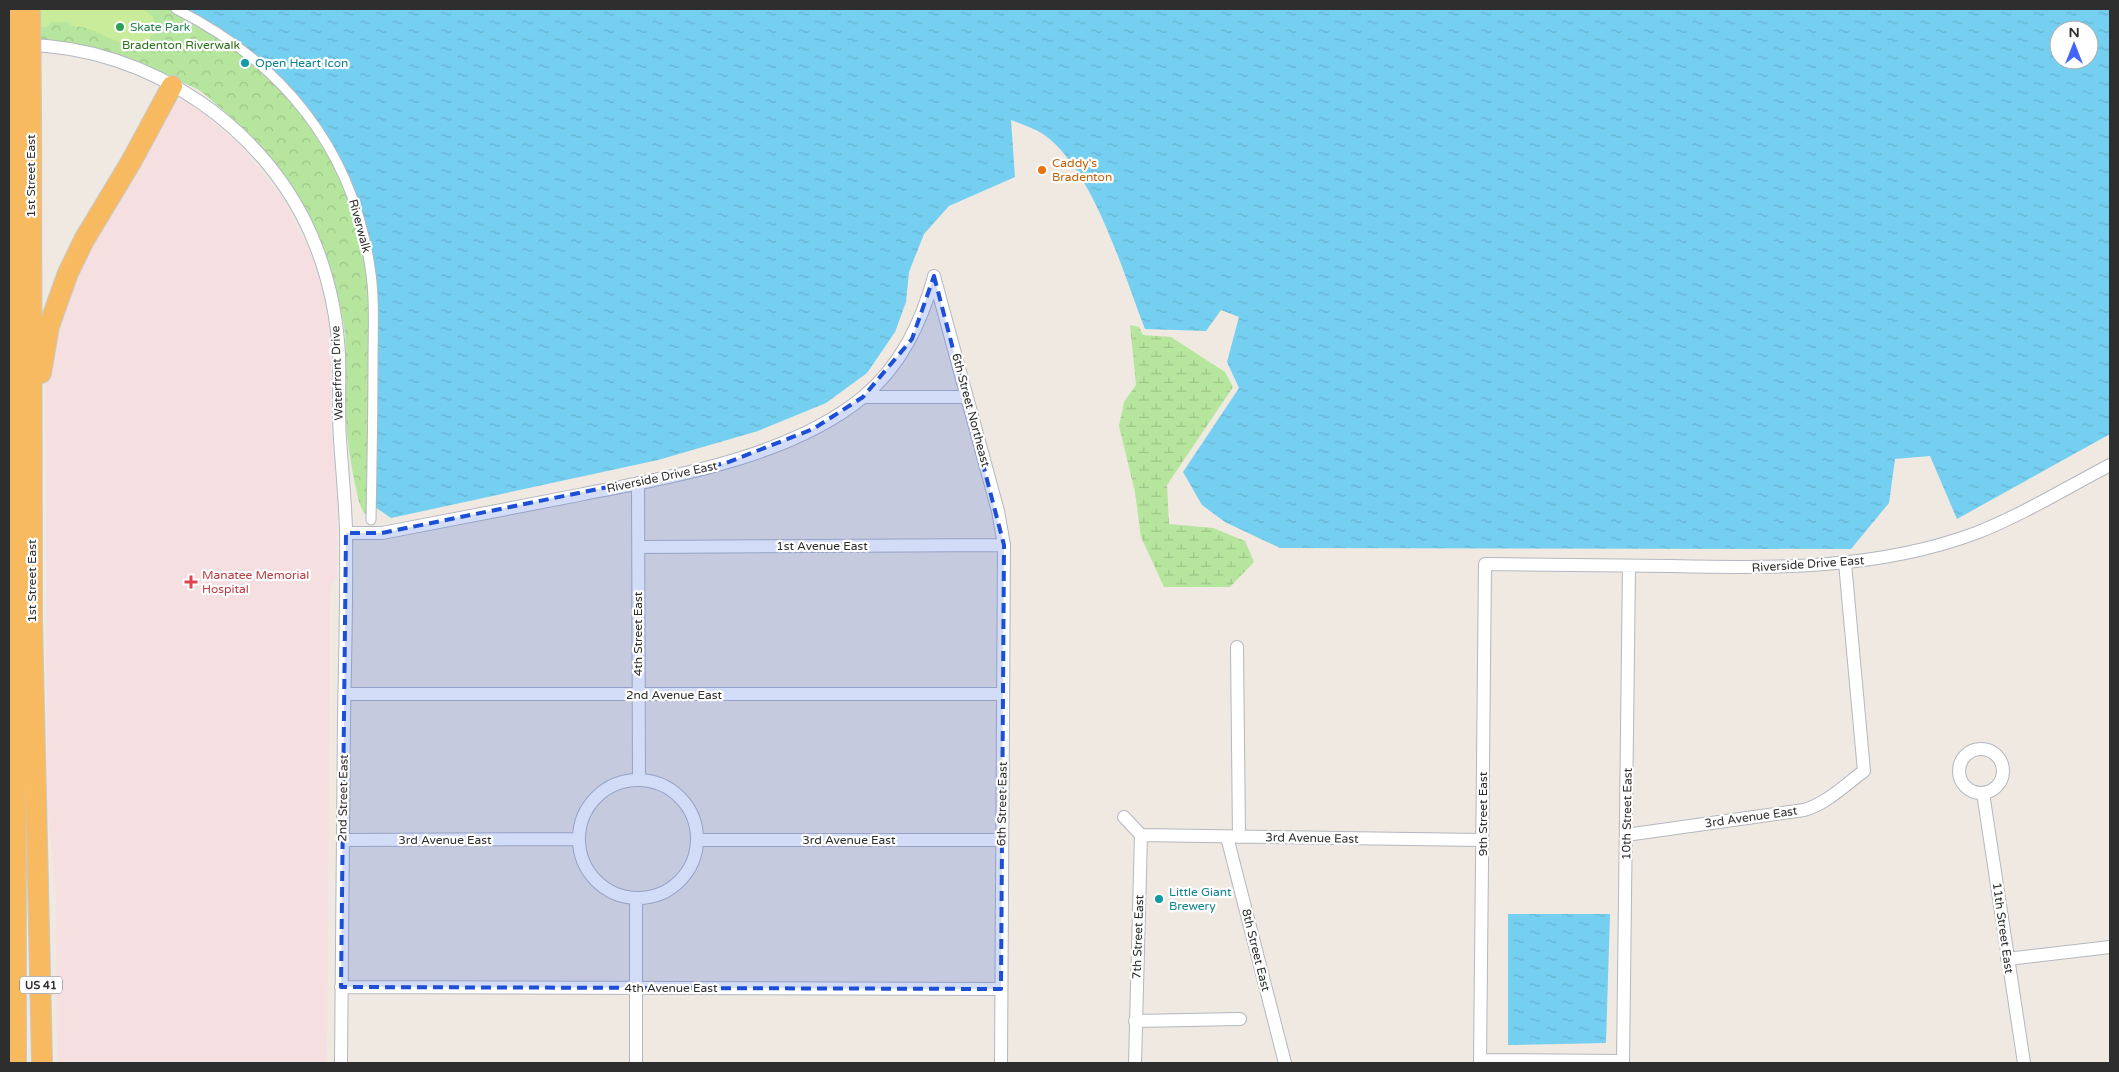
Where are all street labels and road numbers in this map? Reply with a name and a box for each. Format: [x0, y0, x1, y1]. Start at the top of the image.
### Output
street label: 1st Street East [24, 134, 38, 217]
street label: Riverwalk [346, 198, 374, 255]
street label: Waterfront Drive [328, 325, 346, 421]
street label: 6th Street Northeast [949, 352, 993, 469]
street label: Riverside Drive East [605, 458, 719, 496]
street label: 1st Street East [25, 539, 39, 622]
street label: 1st Avenue East [776, 539, 868, 553]
street label: Riverside Drive East [1751, 553, 1865, 575]
street label: 4th Street East [631, 591, 645, 676]
street label: 2nd Avenue East [626, 688, 723, 702]
street label: 2nd Street East [335, 754, 351, 842]
street label: 6th Street East [994, 761, 1010, 846]
street label: 10th Street East [1619, 767, 1635, 860]
street label: 9th Street East [1476, 771, 1490, 856]
street label: 3rd Avenue East [1704, 804, 1799, 830]
street label: 3rd Avenue East [1265, 830, 1359, 846]
street label: 3rd Avenue East [398, 833, 492, 847]
street label: 3rd Avenue East [802, 833, 896, 847]
street label: 11th Street East [1990, 881, 2016, 975]
street label: 7th Street East [1130, 894, 1146, 980]
street label: 8th Street East [1239, 907, 1273, 993]
road number: US 41 [20, 976, 62, 994]
street label: 4th Avenue East [624, 981, 718, 995]

